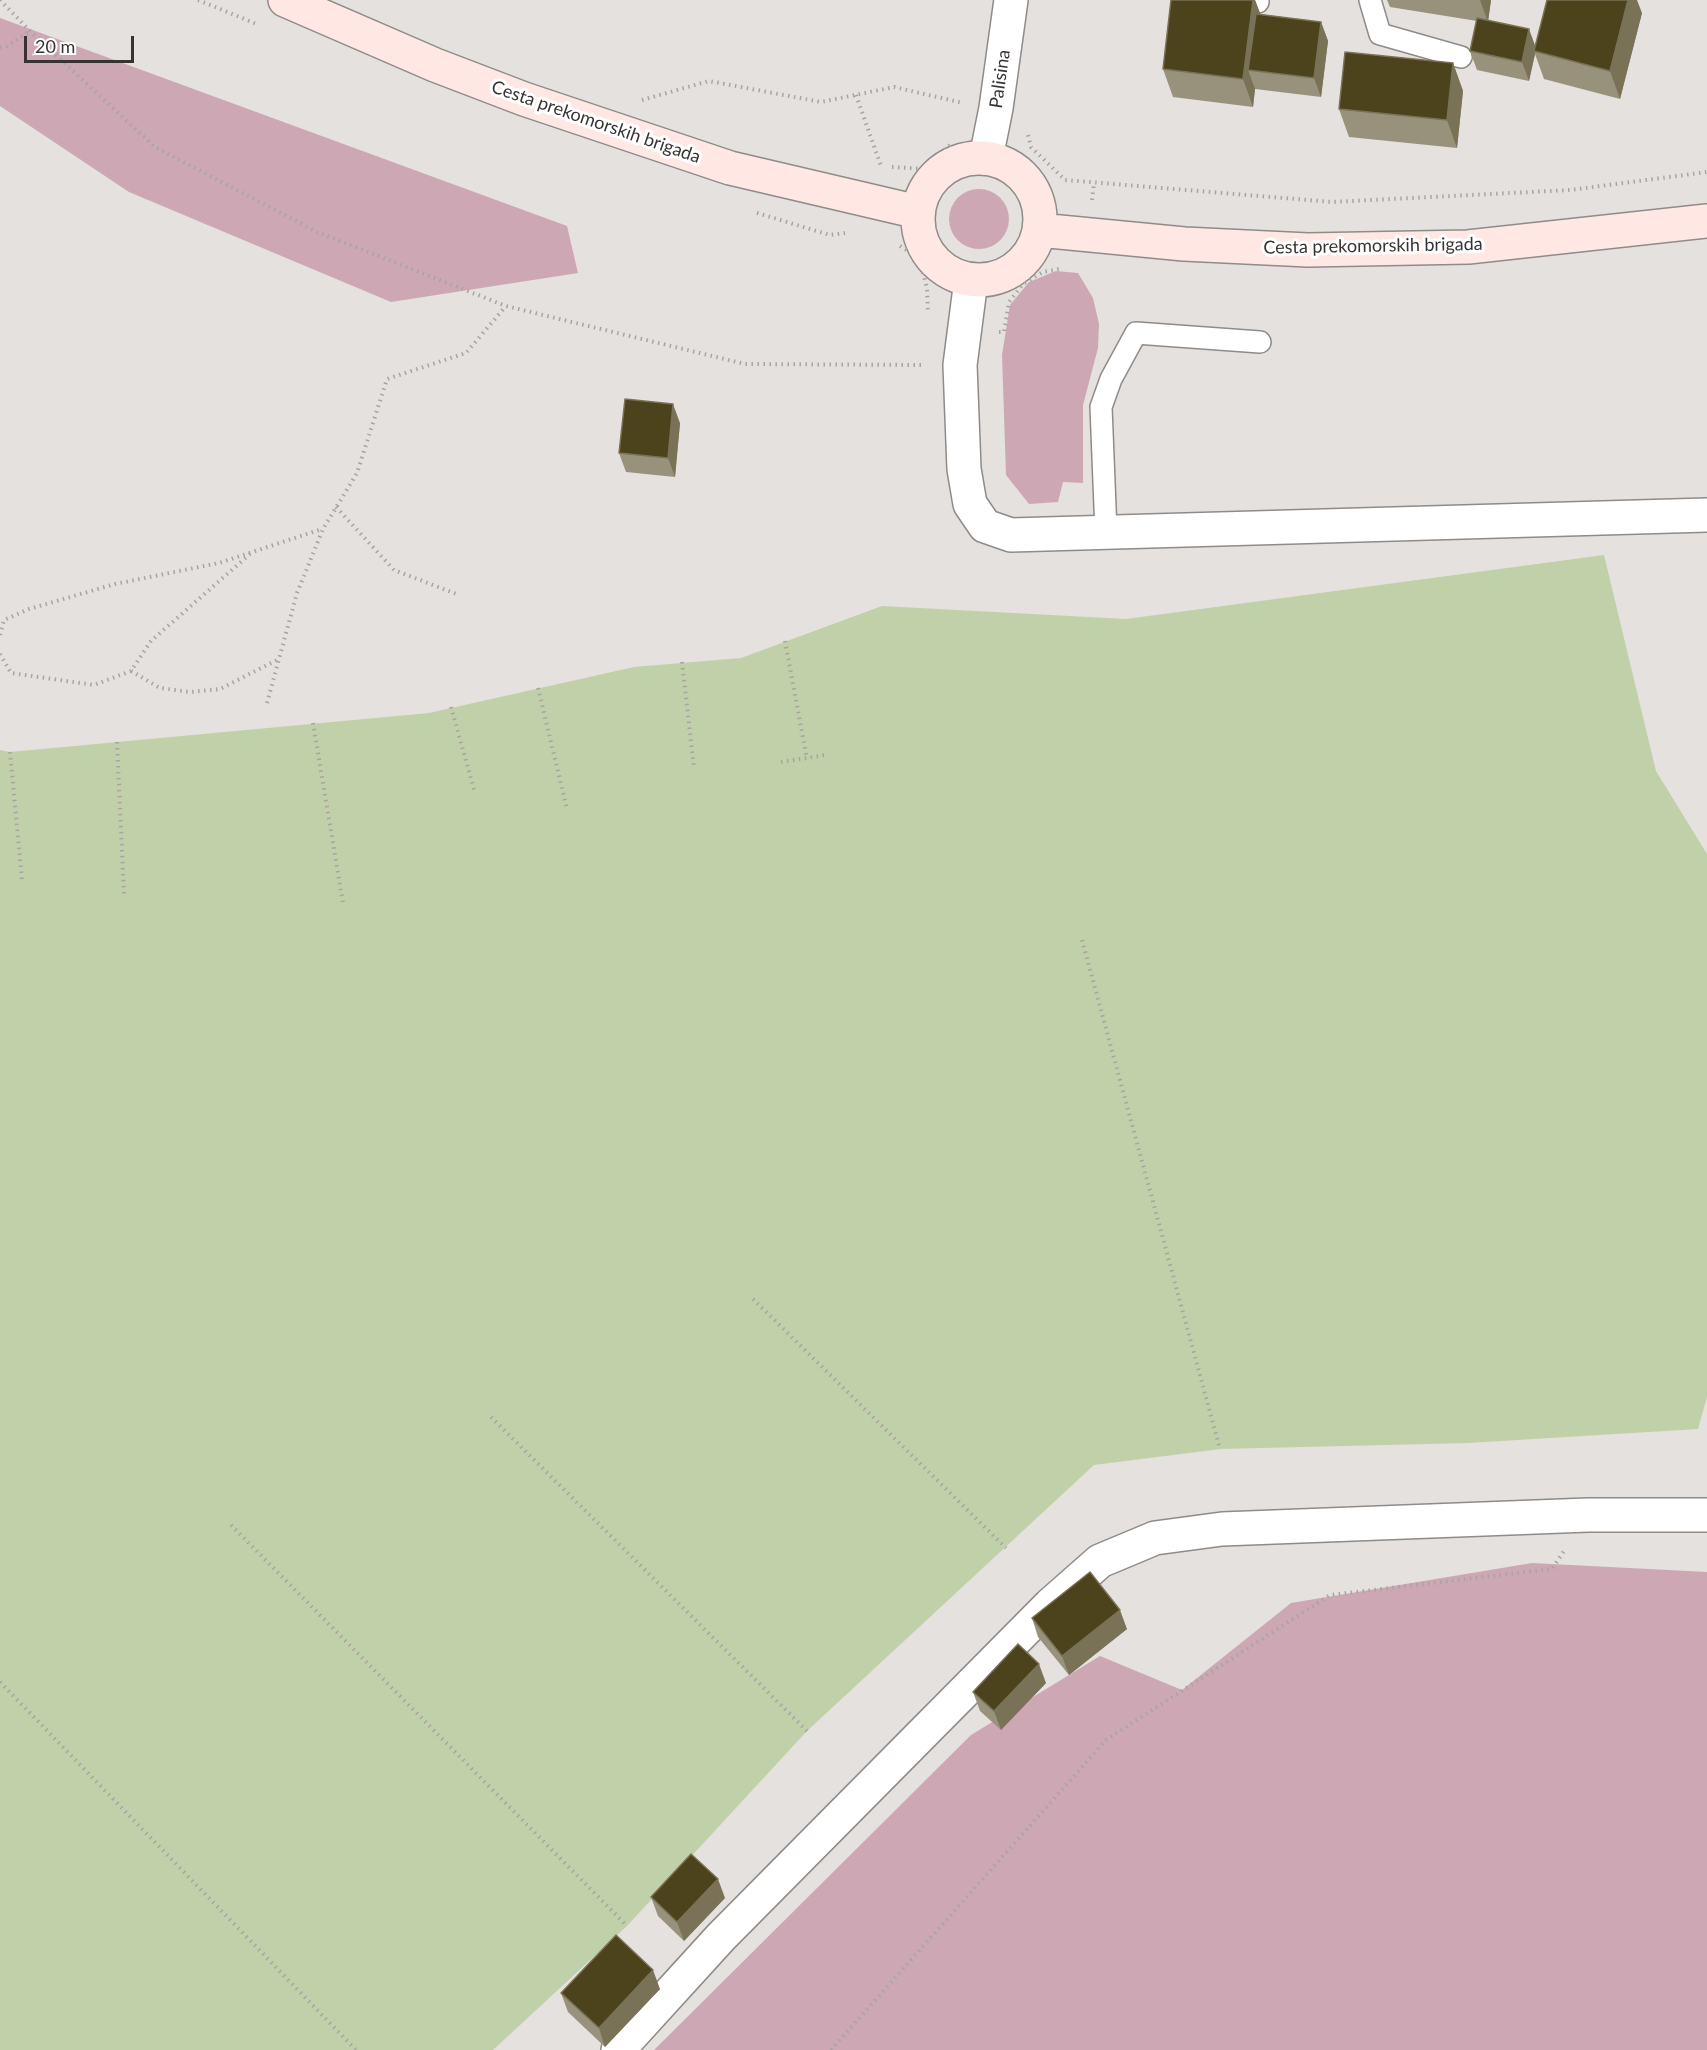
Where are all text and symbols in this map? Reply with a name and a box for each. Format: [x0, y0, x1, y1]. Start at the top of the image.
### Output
scale bar [27, 24, 136, 62]
text: 20 m [35, 35, 75, 57]
street label: Palisina [985, 48, 1015, 110]
street label: Cesta prekomorskih brigada [489, 76, 703, 168]
street label: Cesta prekomorskih brigada [1263, 233, 1483, 259]

